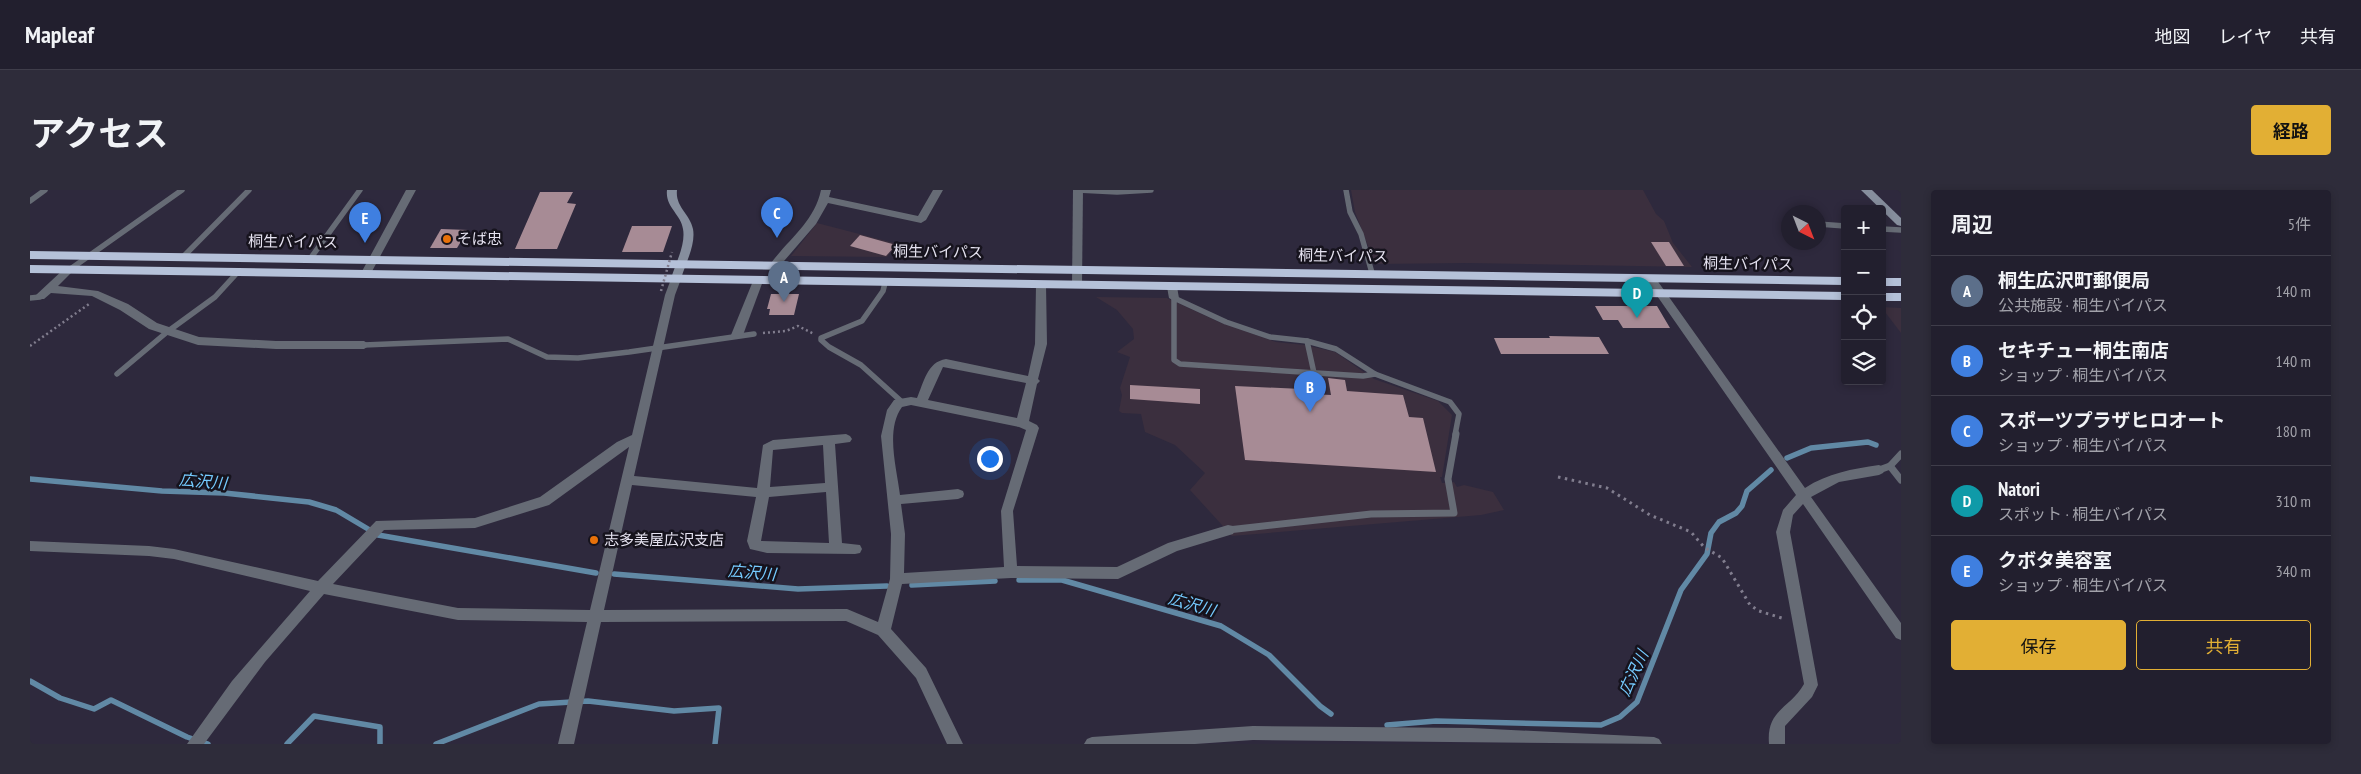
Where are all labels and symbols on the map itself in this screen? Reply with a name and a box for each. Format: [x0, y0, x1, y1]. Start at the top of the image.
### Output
pin: C [761, 197, 793, 238]
pin: E [349, 202, 381, 243]
north arrow [1781, 205, 1826, 250]
place label: そば忠 [457, 229, 502, 248]
street label: 桐生バイパス [248, 231, 338, 252]
marker: そば忠 [441, 233, 453, 245]
street label: 桐生バイパス [893, 241, 983, 262]
street label: 桐生バイパス [1298, 245, 1388, 266]
street label: 桐生バイパス [1703, 253, 1793, 274]
pin: A [768, 261, 800, 302]
pin: D [1621, 277, 1653, 318]
pin: B [1294, 371, 1326, 412]
your location [977, 446, 1003, 472]
water label: 広沢川 [178, 469, 230, 493]
place label: 志多美屋広沢支店 [604, 530, 724, 549]
marker: 志多美屋広沢支店 [588, 534, 600, 546]
water label: 広沢川 [727, 560, 779, 584]
water label: 広沢川 [1166, 588, 1220, 621]
water label: 広沢川 [1614, 645, 1653, 699]

